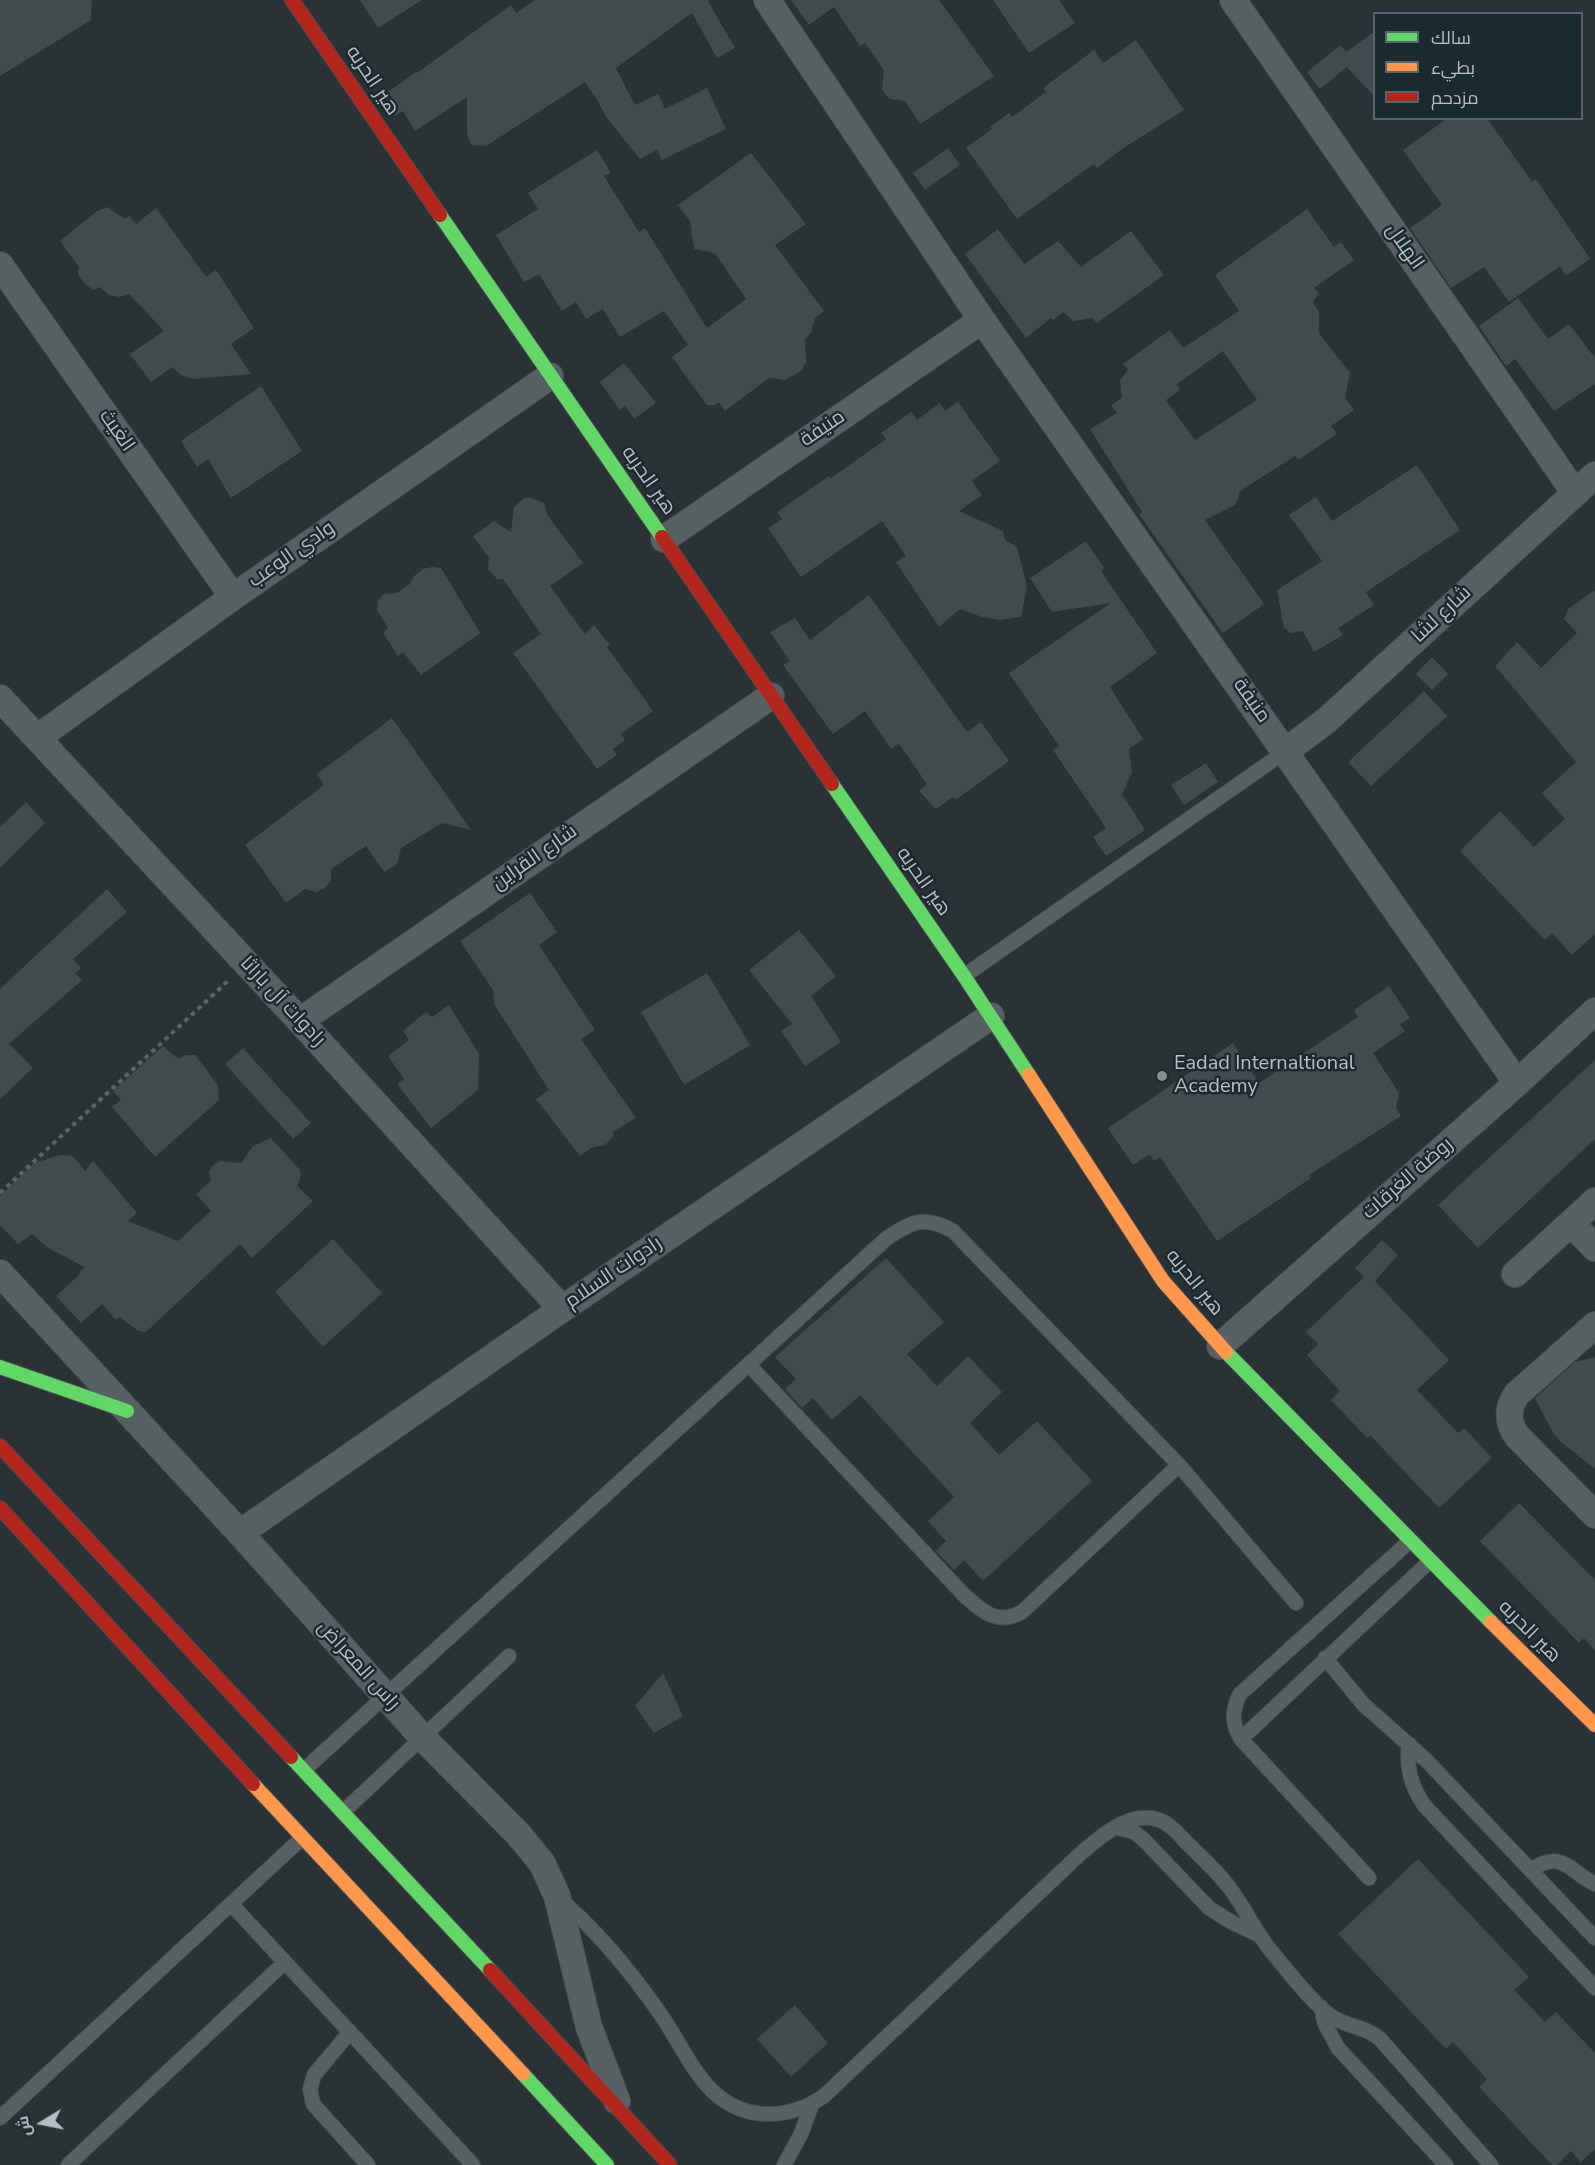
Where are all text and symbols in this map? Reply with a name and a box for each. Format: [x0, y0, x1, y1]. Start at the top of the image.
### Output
legend [1373, 12, 1583, 120]
text: سالك [1431, 26, 1471, 50]
street label: هير الحربه [340, 42, 404, 120]
text: بطيء [1431, 56, 1475, 80]
text: مزدحم [1431, 86, 1479, 110]
street label: الهلال [1380, 219, 1428, 275]
street label: الغيث [93, 405, 139, 457]
street label: منيفة [796, 405, 850, 453]
street label: هير الحربه [616, 442, 680, 520]
street label: وادي الوعب [244, 517, 340, 593]
street label: شارع لشا [1407, 582, 1477, 648]
street label: منيفة [1227, 674, 1275, 728]
street label: شارع القراين [488, 820, 582, 896]
street label: هير الحربه [891, 843, 955, 921]
street label: رادوات آل باراثا [234, 952, 330, 1052]
place label: Eadad Internaltional Academy [1174, 1052, 1355, 1099]
marker: Eadad Internaltional Academy [1155, 1069, 1169, 1083]
street label: روضة الغرقات [1358, 1133, 1458, 1225]
street label: رادوات السلام [561, 1232, 667, 1314]
street label: هير الحربه [1160, 1245, 1228, 1321]
street label: هير الحربه [1493, 1596, 1565, 1668]
street label: راس المعراض [312, 1616, 404, 1716]
north arrow [12, 2093, 72, 2153]
text: ش [12, 2114, 37, 2138]

